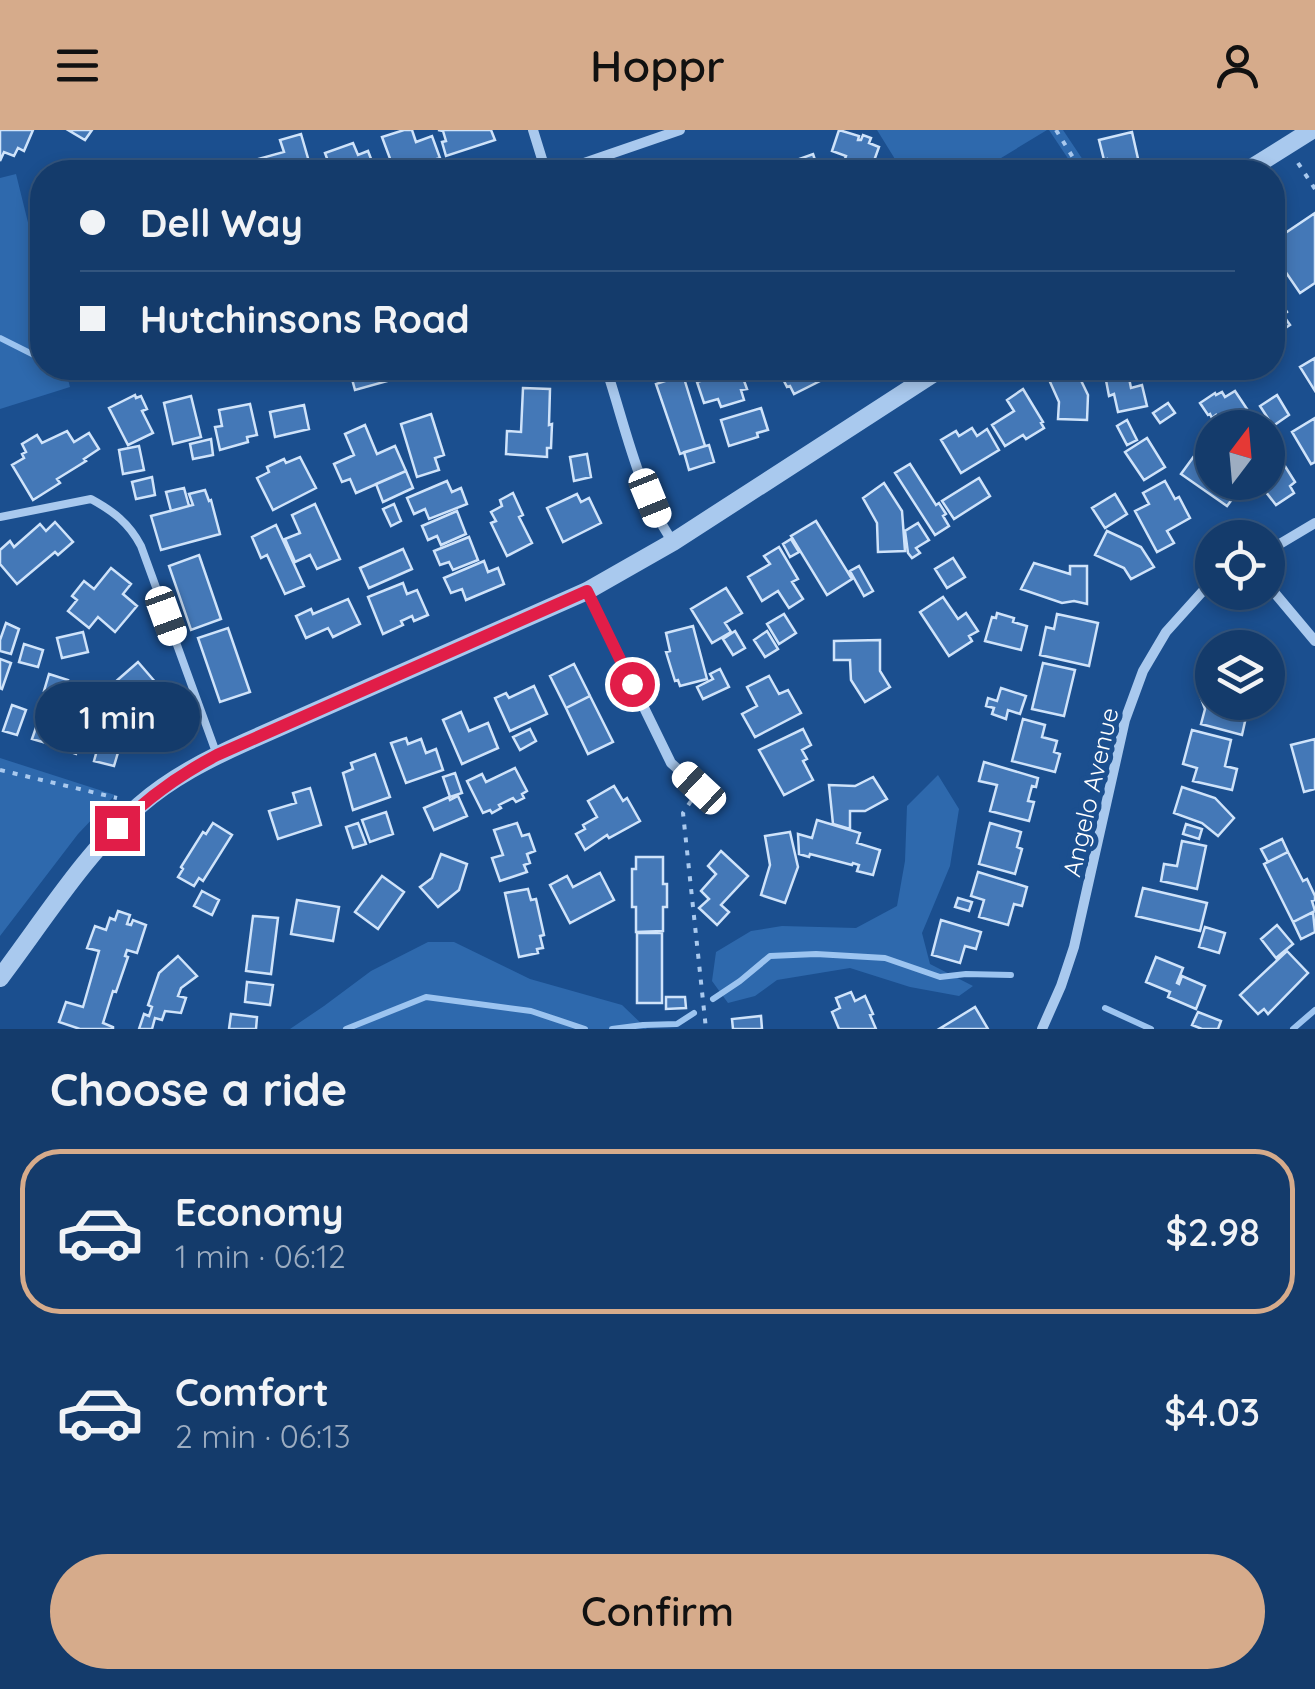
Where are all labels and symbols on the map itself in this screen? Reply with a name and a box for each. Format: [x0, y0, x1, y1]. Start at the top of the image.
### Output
north arrow [1195, 410, 1285, 500]
car [625, 465, 675, 531]
car [142, 583, 190, 649]
route start [610, 662, 655, 707]
callout: 1 min [34, 683, 200, 753]
street label: Angelo Avenue [1055, 704, 1125, 880]
car [667, 757, 731, 819]
route end [95, 806, 140, 851]

